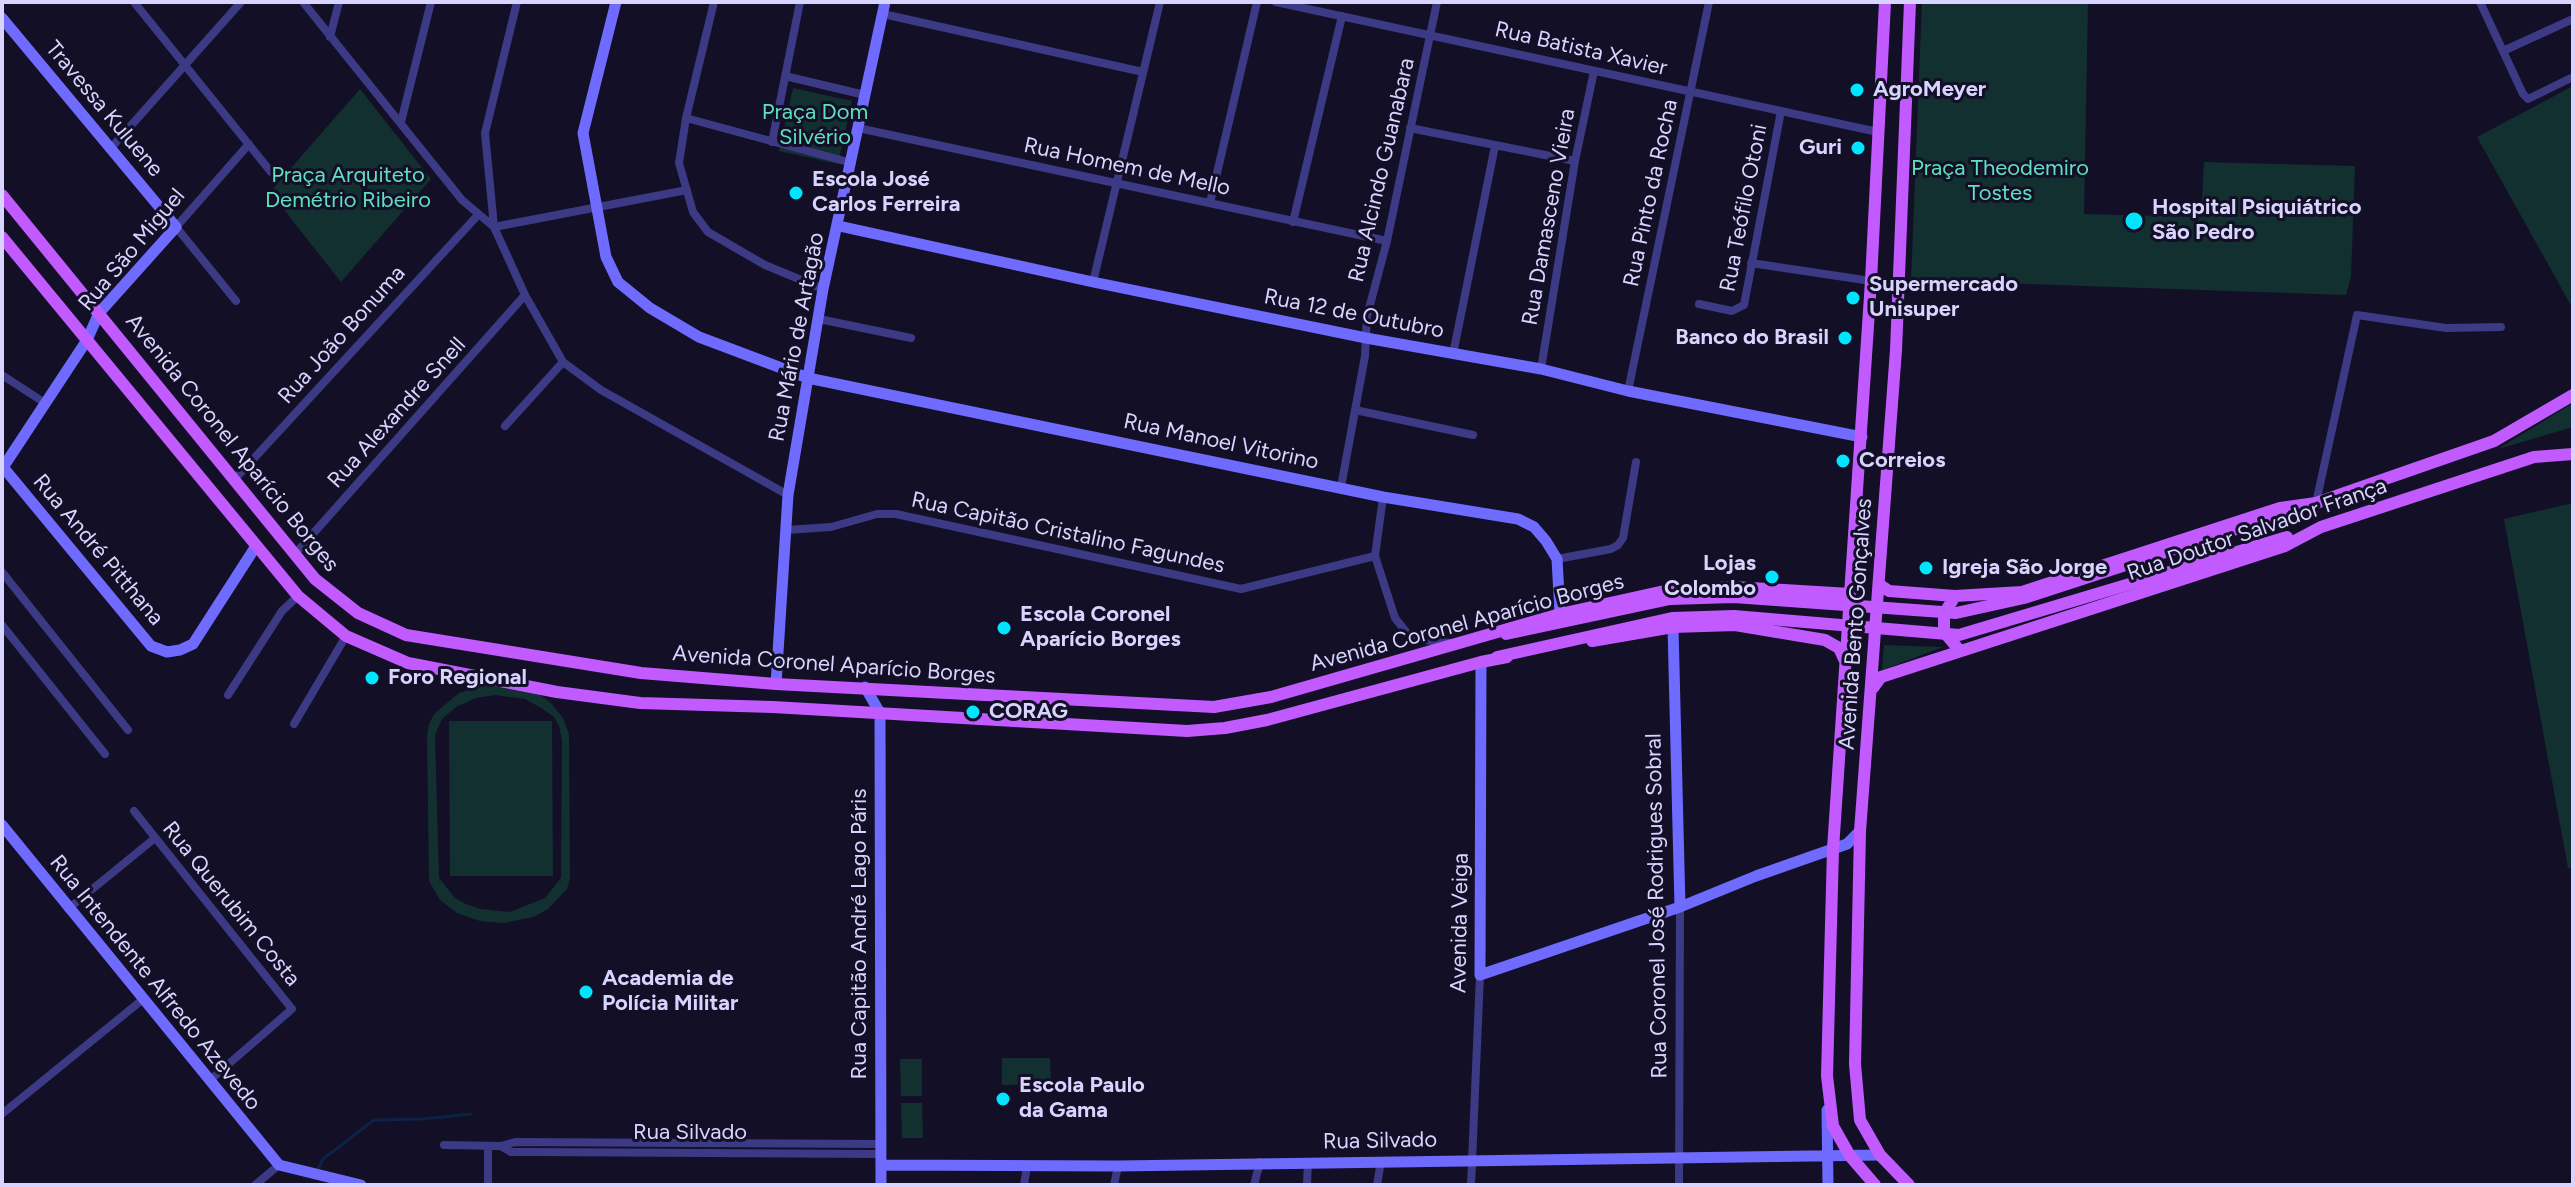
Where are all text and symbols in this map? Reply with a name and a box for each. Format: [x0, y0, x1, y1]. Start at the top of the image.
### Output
street label: Rua Batista Xavier [1492, 16, 1670, 82]
street label: Travessa Kuluene [40, 36, 168, 182]
street label: Rua Alcindo Guanabara [1343, 55, 1421, 285]
place label: AgroMeyer [1873, 77, 1986, 103]
marker: AgroMeyer [1848, 81, 1866, 99]
street label: Rua Pinto da Rocha [1618, 97, 1684, 289]
park label: Praça Dom Silvério [762, 100, 868, 152]
street label: Rua Damasceno Vieira [1517, 106, 1581, 328]
street label: Rua Teófilo Otoni [1715, 122, 1773, 294]
street label: Rua Homem de Mello [1021, 132, 1233, 202]
place label: Guri [1799, 135, 1842, 161]
marker: Guri [1849, 139, 1867, 157]
park label: Praça Theodemiro Tostes [1911, 156, 2089, 208]
park label: Praça Arquiteto Demétrio Ribeiro [265, 163, 431, 214]
place label: Escola José Carlos Ferreira [812, 167, 961, 218]
street label: Rua São Miguel [73, 184, 191, 316]
marker: Escola José Carlos Ferreira [787, 184, 805, 202]
place label: Hospital Psiquiátrico São Pedro [2152, 195, 2361, 246]
marker: Hospital Psiquiátrico São Pedro [2123, 210, 2145, 232]
street label: Rua Mário de Artagão [764, 230, 830, 444]
street label: Rua João Bonuma [273, 260, 411, 410]
place label: Supermercado Unisuper [1869, 272, 2018, 324]
street label: Rua 12 de Outubro [1262, 284, 1446, 344]
marker: Supermercado Unisuper [1844, 289, 1862, 307]
street label: Avenida Coronel Aparício Borges [120, 309, 344, 577]
place label: Banco do Brasil [1675, 325, 1829, 351]
marker: Banco do Brasil [1836, 329, 1854, 347]
street label: Rua Alexandre Snell [322, 332, 472, 494]
street label: Rua Manoel Vitorino [1121, 408, 1321, 476]
place label: Correios [1859, 448, 1945, 474]
marker: Correios [1834, 452, 1852, 470]
street label: Rua André Pitthana [27, 469, 169, 631]
street label: Rua Doutor Salvador França [2124, 473, 2390, 587]
street label: Rua Capitão Cristalino Fagundes [909, 487, 1227, 579]
street label: Avenida Bento Gonçalves [1834, 497, 1878, 751]
place label: Lojas Colombo [1664, 551, 1756, 602]
place label: Igreja São Jorge [1942, 555, 2107, 581]
marker: Igreja São Jorge [1917, 559, 1935, 577]
street label: Avenida Coronel Aparício Borges [1307, 568, 1627, 678]
marker: Lojas Colombo [1763, 568, 1781, 586]
place label: Escola Coronel Aparício Borges [1020, 602, 1181, 654]
marker: Escola Coronel Aparício Borges [995, 619, 1013, 637]
street label: Avenida Coronel Aparício Borges [672, 641, 996, 689]
place label: Foro Regional [388, 665, 527, 691]
marker: Foro Regional [363, 669, 381, 687]
place label: CORAG [989, 699, 1068, 725]
marker: CORAG [964, 703, 982, 721]
street label: Rua Coronel José Rodrigues Sobral [1641, 733, 1673, 1079]
street label: Rua Capitão André Lago Páris [847, 789, 873, 1079]
street label: Rua Querubim Costa [156, 816, 306, 992]
street label: Rua Intendente Alfredo Azevedo [44, 850, 266, 1116]
street label: Avenida Veiga [1446, 853, 1474, 993]
place label: Academia de Polícia Militar [602, 966, 738, 1018]
marker: Academia de Polícia Militar [577, 983, 595, 1001]
place label: Escola Paulo da Gama [1019, 1073, 1145, 1124]
marker: Escola Paulo da Gama [994, 1090, 1012, 1108]
street label: Rua Silvado [633, 1120, 747, 1146]
street label: Rua Silvado [1323, 1127, 1437, 1155]

